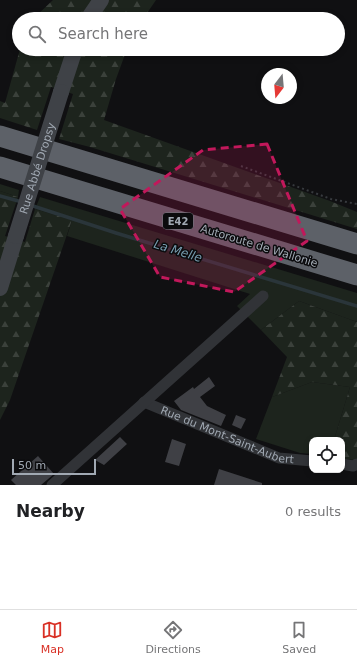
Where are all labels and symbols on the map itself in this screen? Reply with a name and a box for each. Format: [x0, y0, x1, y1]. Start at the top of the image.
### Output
north arrow [261, 68, 297, 104]
street label: Rue Abbé Dropsy [17, 121, 58, 215]
road number: E42 [163, 213, 193, 229]
street label: Autoroute de Wallonie [199, 222, 319, 270]
water label: La Melle [152, 237, 204, 265]
street label: Rue du Mont-Saint-Aubert [159, 403, 295, 466]
scale bar [12, 457, 96, 476]

